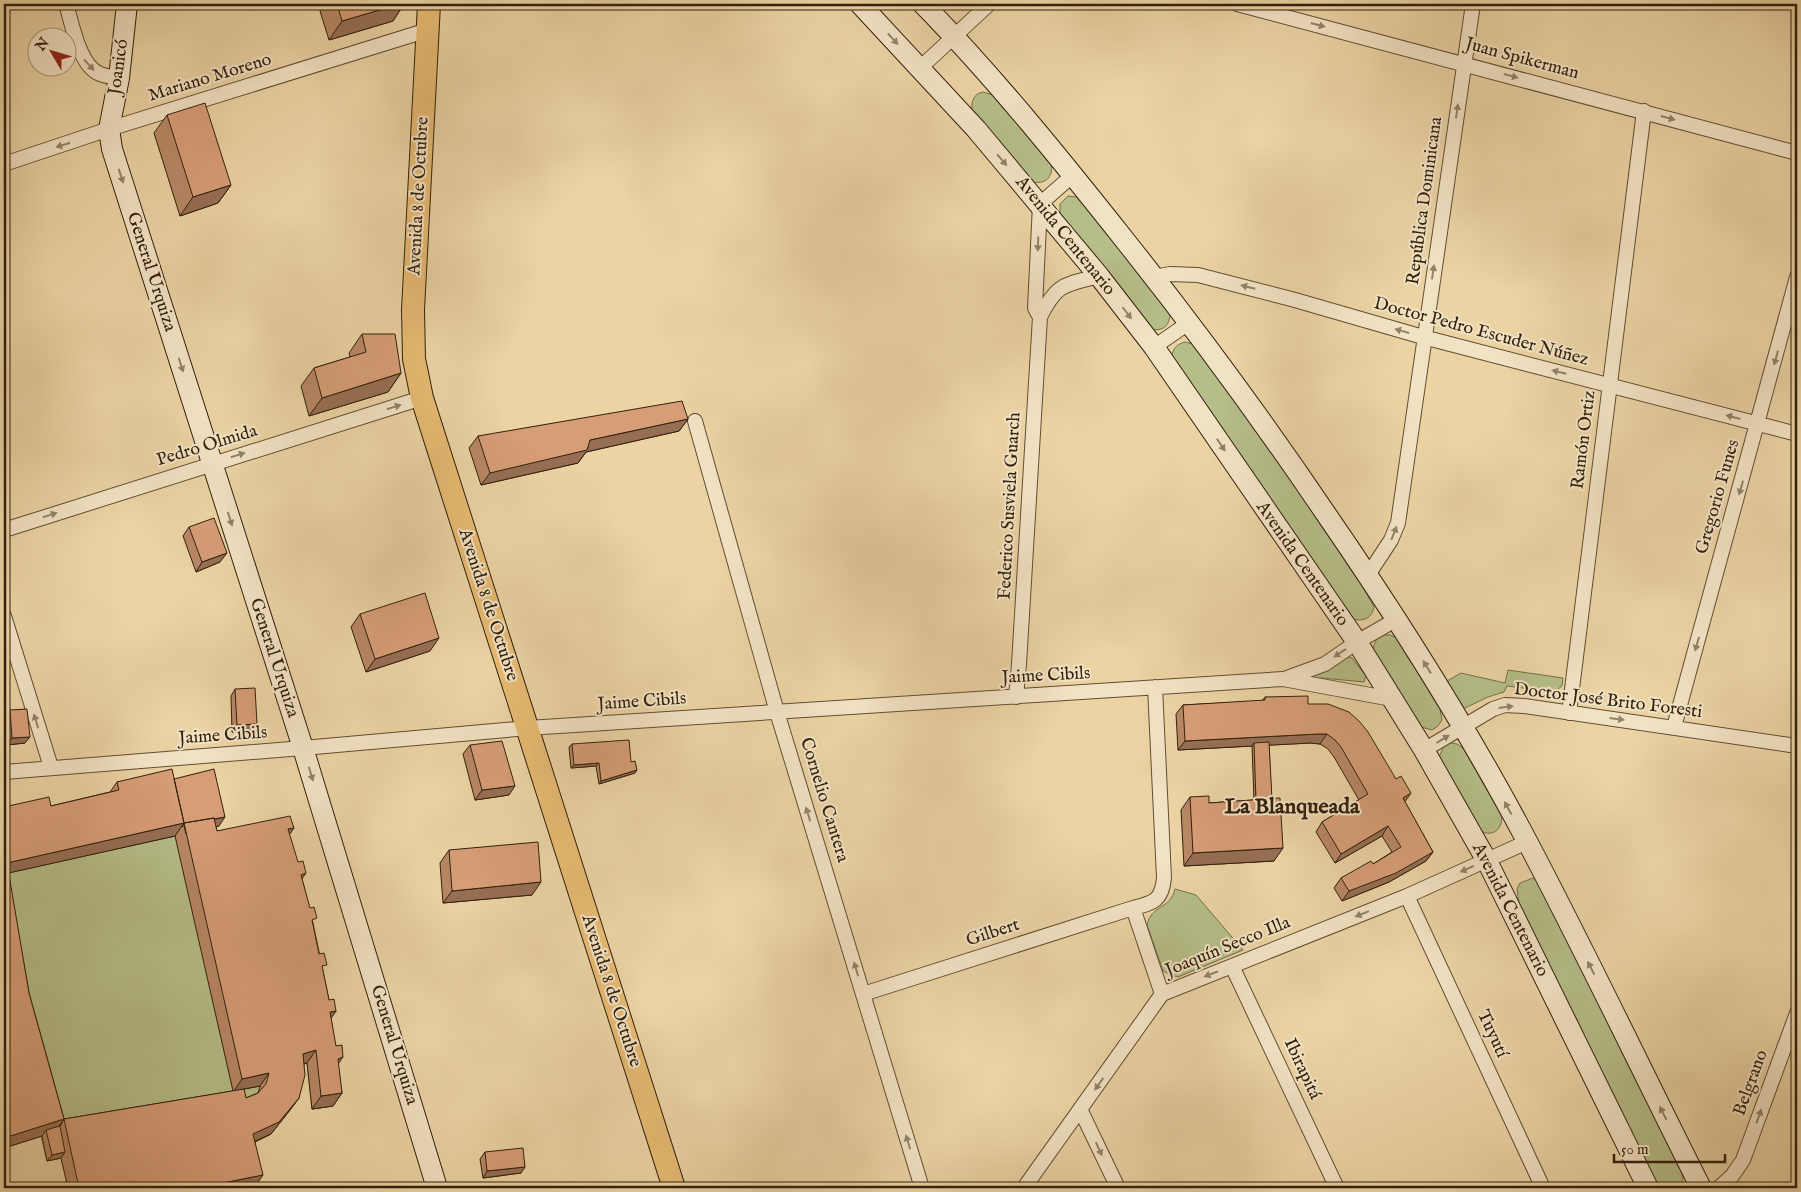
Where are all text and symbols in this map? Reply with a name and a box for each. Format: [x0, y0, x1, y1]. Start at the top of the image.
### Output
one-way arrow [1310, 21, 1325, 29]
north arrow [28, 28, 78, 78]
street label: Juan Spikerman [1461, 32, 1582, 85]
one-way arrow [887, 33, 899, 45]
text: N [31, 34, 53, 56]
street label: Joanicó [103, 37, 134, 98]
street label: Mariano Moreno [146, 48, 275, 108]
one-way arrow [83, 59, 95, 71]
one-way arrow [1504, 72, 1519, 80]
one-way arrow [1453, 103, 1461, 119]
one-way arrow [1661, 114, 1676, 122]
street label: República Dominicana [1402, 115, 1448, 287]
street label: Avenida 8 de Octubre [403, 116, 435, 277]
one-way arrow [55, 141, 70, 149]
one-way arrow [996, 153, 1008, 165]
one-way arrow [117, 169, 125, 184]
street label: Avenida Centenario [1009, 171, 1120, 301]
street label: General Urquiza [121, 209, 181, 335]
one-way arrow [1034, 236, 1042, 252]
one-way arrow [1430, 263, 1438, 279]
one-way arrow [1241, 283, 1256, 291]
street label: Doctor Pedro Escuder Núñez [1371, 292, 1591, 372]
one-way arrow [1122, 306, 1132, 320]
one-way arrow [1394, 326, 1409, 334]
one-way arrow [1771, 351, 1779, 366]
one-way arrow [177, 357, 185, 372]
one-way arrow [1551, 368, 1566, 376]
street label: Ramón Ortiz [1567, 389, 1601, 491]
one-way arrow [386, 403, 401, 410]
street label: Federico Susviela Guarch [994, 411, 1026, 600]
one-way arrow [1726, 413, 1741, 421]
street label: Pedro Olmida [154, 420, 260, 472]
street label: Gregorio Funes [1691, 437, 1745, 557]
one-way arrow [1216, 438, 1226, 452]
one-way arrow [231, 451, 246, 459]
one-way arrow [1736, 480, 1744, 495]
street label: Avenida Centenario [1250, 496, 1354, 631]
one-way arrow [43, 511, 58, 518]
one-way arrow [227, 512, 235, 527]
street label: Avenida 8 de Octubre [452, 525, 523, 684]
one-way arrow [1390, 525, 1398, 540]
street label: General Urquiza [244, 595, 304, 721]
one-way arrow [1693, 637, 1701, 652]
one-way arrow [1334, 649, 1347, 658]
one-way arrow [1422, 661, 1432, 674]
street label: Jaime Cibils [999, 662, 1091, 690]
street label: Doctor José Brito Foresti [1513, 678, 1704, 724]
street label: Jaime Cibils [595, 687, 687, 717]
one-way arrow [1499, 703, 1515, 711]
one-way arrow [32, 713, 40, 728]
one-way arrow [1610, 715, 1626, 723]
street label: Jaime Cibils [176, 721, 268, 751]
one-way arrow [1437, 734, 1450, 743]
street label: Cornelio Cantera [794, 735, 854, 865]
one-way arrow [308, 767, 315, 782]
district label: La Blanqueada [1225, 793, 1360, 821]
one-way arrow [1504, 801, 1513, 815]
one-way arrow [804, 806, 812, 821]
street label: Avenida Centenario [1466, 838, 1554, 981]
one-way arrow [1460, 866, 1474, 874]
street label: Avenida 8 de Octubre [575, 911, 646, 1070]
street label: Joaquín Secco Illa [1160, 911, 1294, 983]
one-way arrow [1355, 911, 1369, 919]
street label: Gilbert [963, 914, 1023, 952]
one-way arrow [1587, 961, 1595, 975]
one-way arrow [851, 962, 859, 977]
one-way arrow [1204, 971, 1218, 979]
street label: General Urquiza [365, 982, 423, 1108]
street label: Tuyutí [1471, 1006, 1514, 1063]
street label: Ibirapitá [1278, 1035, 1326, 1103]
street label: Belgrano [1728, 1047, 1774, 1119]
one-way arrow [1094, 1077, 1104, 1090]
one-way arrow [1659, 1106, 1668, 1121]
one-way arrow [1756, 1109, 1763, 1124]
scale bar [1614, 1132, 1725, 1164]
one-way arrow [903, 1134, 911, 1149]
text: 50 m [1621, 1140, 1649, 1159]
one-way arrow [1095, 1142, 1103, 1156]

